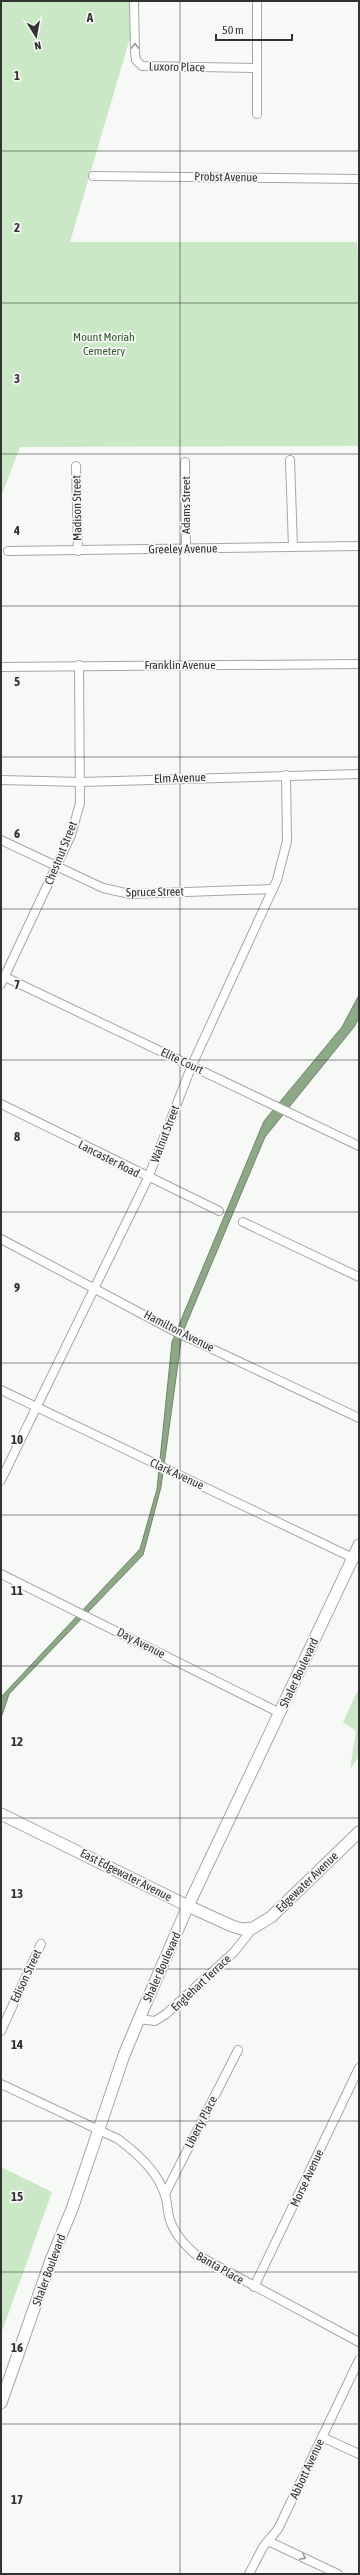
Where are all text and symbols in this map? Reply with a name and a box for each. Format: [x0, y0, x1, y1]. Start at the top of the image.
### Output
text: A [86, 10, 94, 25]
north arrow [16, 16, 56, 56]
scale bar [216, 16, 292, 42]
text: 50 m [222, 23, 244, 37]
text: N [34, 39, 42, 52]
one-way arrow [131, 43, 139, 49]
street label: Luxoro Place [149, 60, 205, 74]
text: 1 [14, 68, 20, 83]
street label: Probst Avenue [194, 169, 258, 185]
text: 2 [14, 220, 20, 235]
park label: Mount Moriah Cemetery [73, 330, 135, 358]
text: 3 [14, 371, 20, 386]
street label: Madison Street [69, 474, 85, 541]
street label: Adams Street [179, 475, 193, 534]
text: 4 [13, 523, 20, 538]
street label: Greeley Avenue [148, 541, 218, 557]
street label: Franklin Avenue [144, 658, 216, 672]
text: 5 [14, 674, 20, 689]
street label: Elm Avenue [154, 770, 206, 786]
street label: Chestnut Street [42, 819, 80, 887]
text: 6 [14, 826, 20, 841]
street label: Spruce Street [126, 884, 185, 900]
text: 7 [14, 977, 20, 992]
street label: Elite Court [159, 1045, 206, 1077]
street label: Walnut Street [148, 1103, 183, 1165]
text: 8 [14, 1129, 20, 1144]
street label: Lancaster Road [76, 1138, 142, 1180]
text: 9 [14, 1280, 20, 1295]
street label: Hamilton Avenue [142, 1307, 216, 1355]
text: 10 [11, 1432, 23, 1447]
street label: Clark Avenue [148, 1455, 206, 1493]
text: 11 [11, 1583, 23, 1598]
street label: Day Avenue [115, 1625, 167, 1661]
street label: Shaler Boulevard [277, 1636, 321, 1710]
text: 12 [11, 1734, 23, 1749]
street label: East Edgewater Avenue [78, 1846, 174, 1904]
street label: Edgewater Avenue [273, 1849, 341, 1915]
text: 13 [11, 1886, 23, 1901]
street label: Shaler Boulevard [140, 1930, 184, 2004]
street label: Edison Street [8, 1947, 45, 2005]
street label: Englehart Terrace [168, 1952, 234, 2014]
text: 14 [11, 2037, 23, 2052]
street label: Liberty Place [182, 2094, 220, 2150]
street label: Morse Avenue [288, 2147, 326, 2209]
text: 15 [11, 2189, 23, 2204]
street label: Shaler Boulevard [30, 2232, 68, 2308]
street label: Banta Place [194, 2249, 246, 2287]
text: 16 [11, 2340, 23, 2355]
street label: Abbott Avenue [287, 2437, 327, 2501]
text: 17 [11, 2492, 23, 2507]
one-way arrow [299, 2552, 306, 2560]

